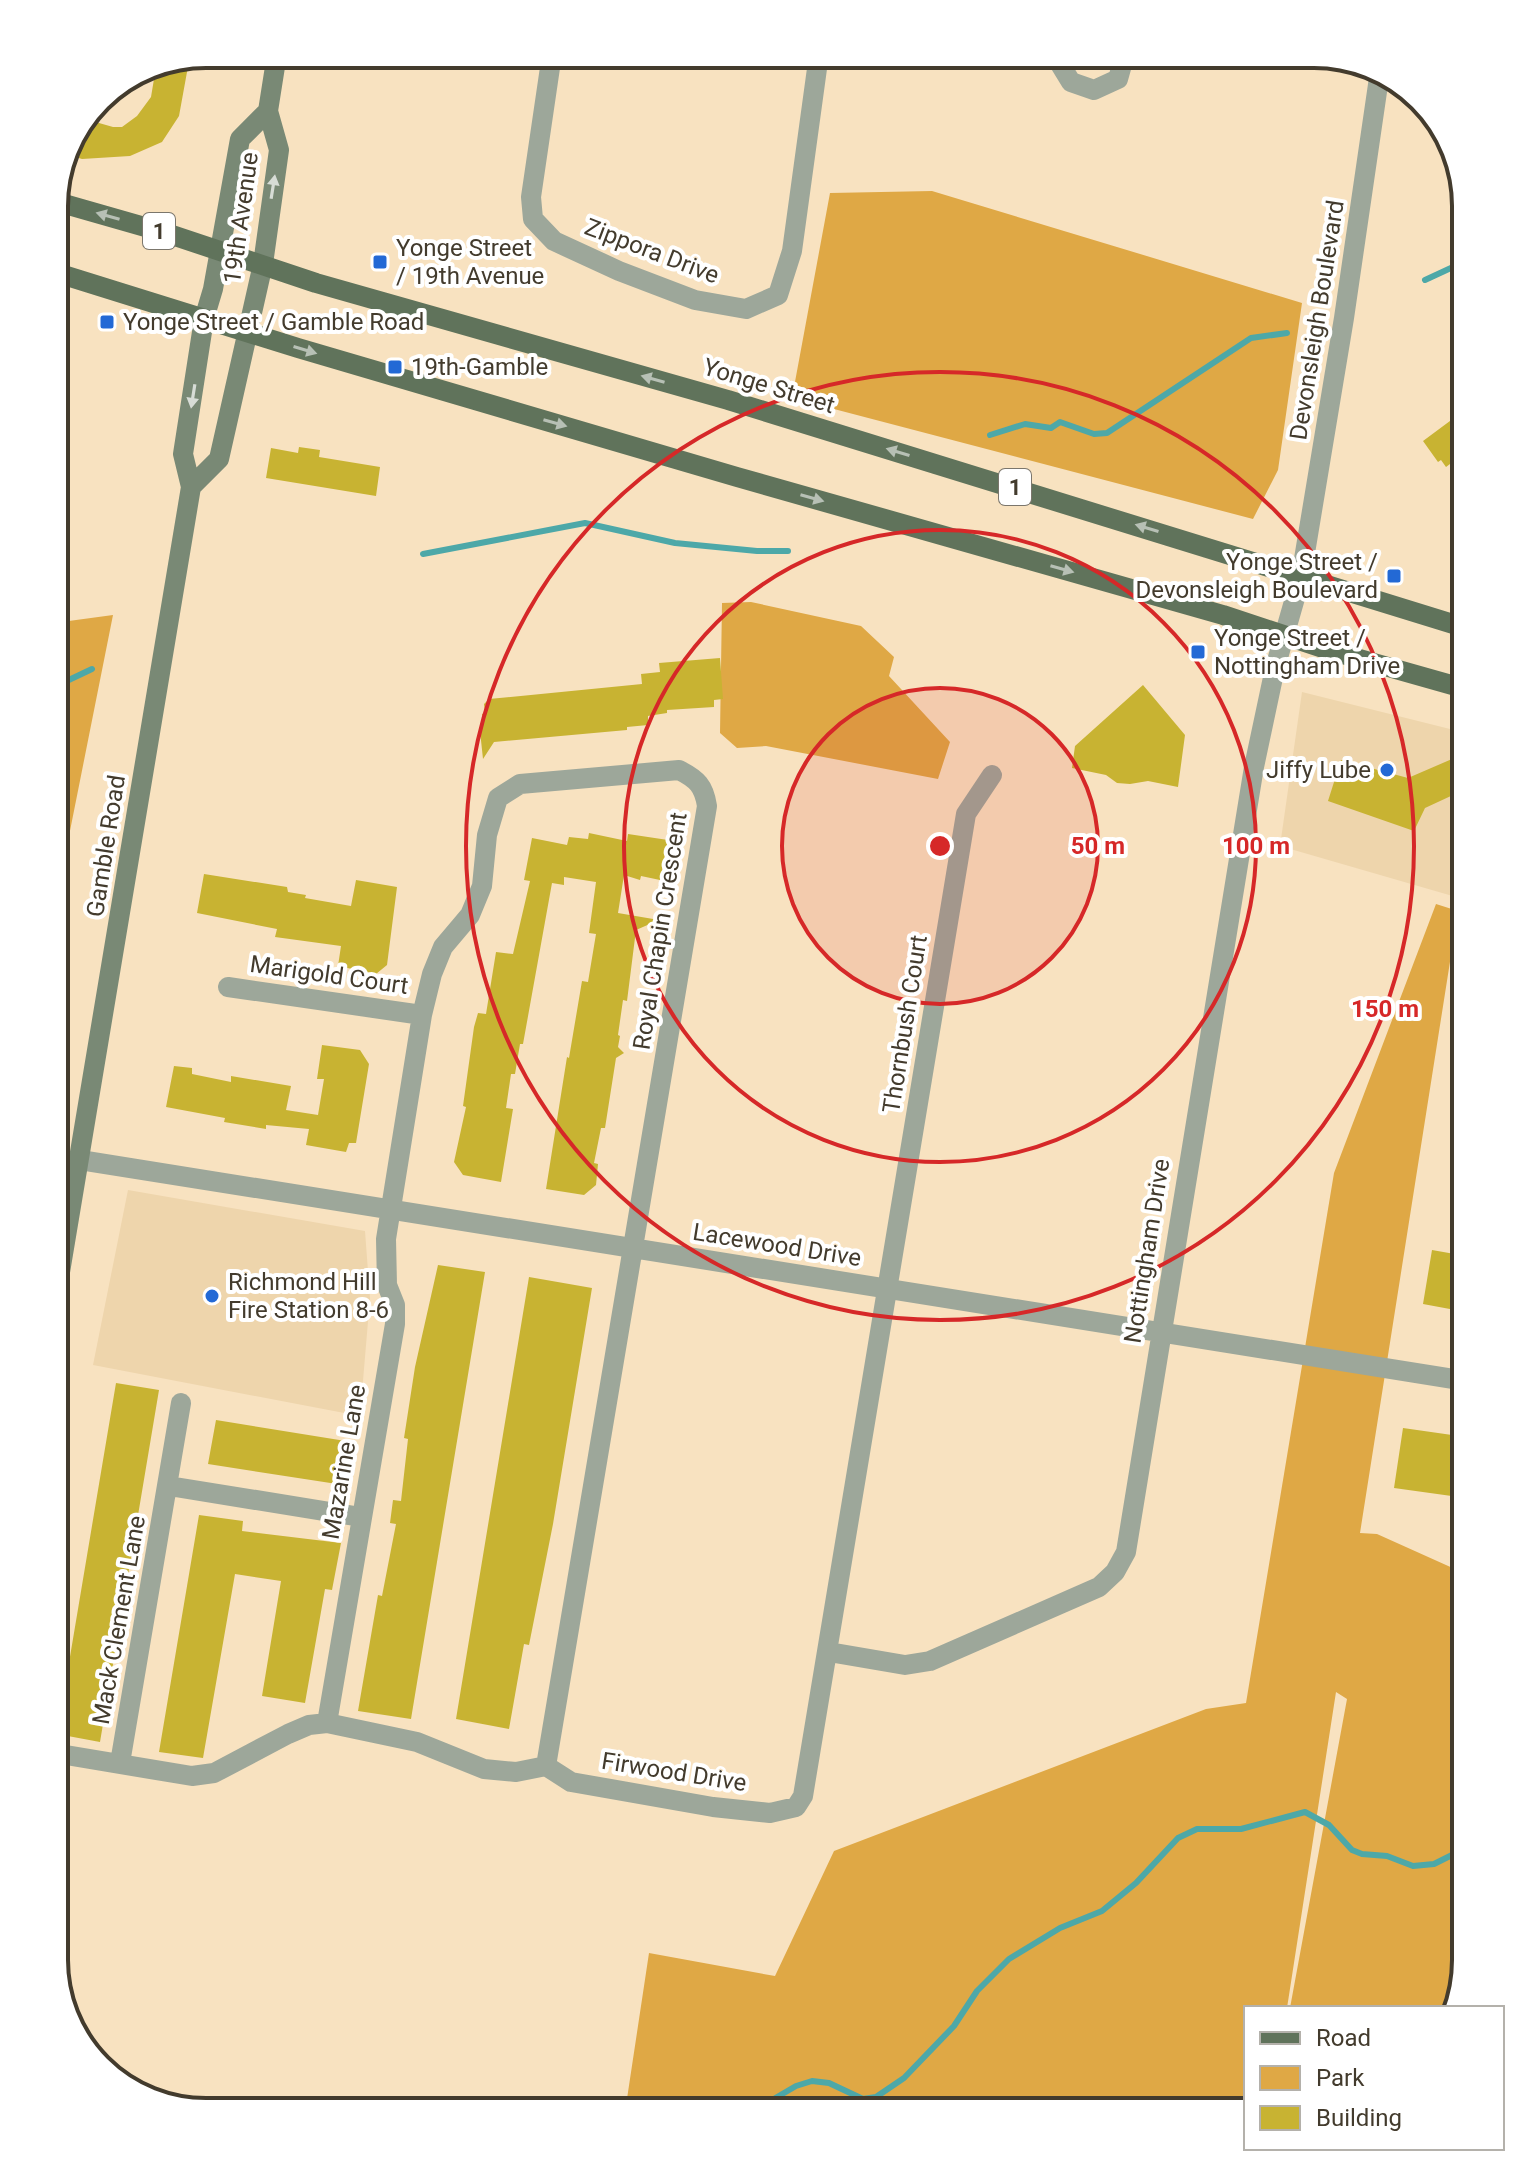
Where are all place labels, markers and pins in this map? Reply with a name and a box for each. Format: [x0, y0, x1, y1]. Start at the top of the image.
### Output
place label: Yonge Street / 19th Avenue [396, 234, 544, 290]
marker: Yonge Street / 19th Avenue [371, 253, 389, 271]
place label: Yonge Street / Gamble Road [123, 308, 424, 336]
marker: Yonge Street / Gamble Road [98, 313, 116, 331]
place label: 19th-Gamble [411, 353, 548, 381]
marker: 19th-Gamble [386, 358, 404, 376]
place label: Yonge Street / Devonsleigh Boulevard [1136, 548, 1378, 604]
marker: Yonge Street / Devonsleigh Boulevard [1385, 567, 1403, 585]
place label: Yonge Street / Nottingham Drive [1214, 624, 1400, 680]
marker: Yonge Street / Nottingham Drive [1189, 643, 1207, 661]
place label: Jiffy Lube [1266, 756, 1371, 784]
marker: Jiffy Lube [1378, 761, 1396, 779]
centre of rings [926, 832, 954, 860]
place label: Richmond Hill Fire Station 8-6 [228, 1268, 389, 1324]
marker: Richmond Hill Fire Station 8-6 [203, 1287, 221, 1305]

